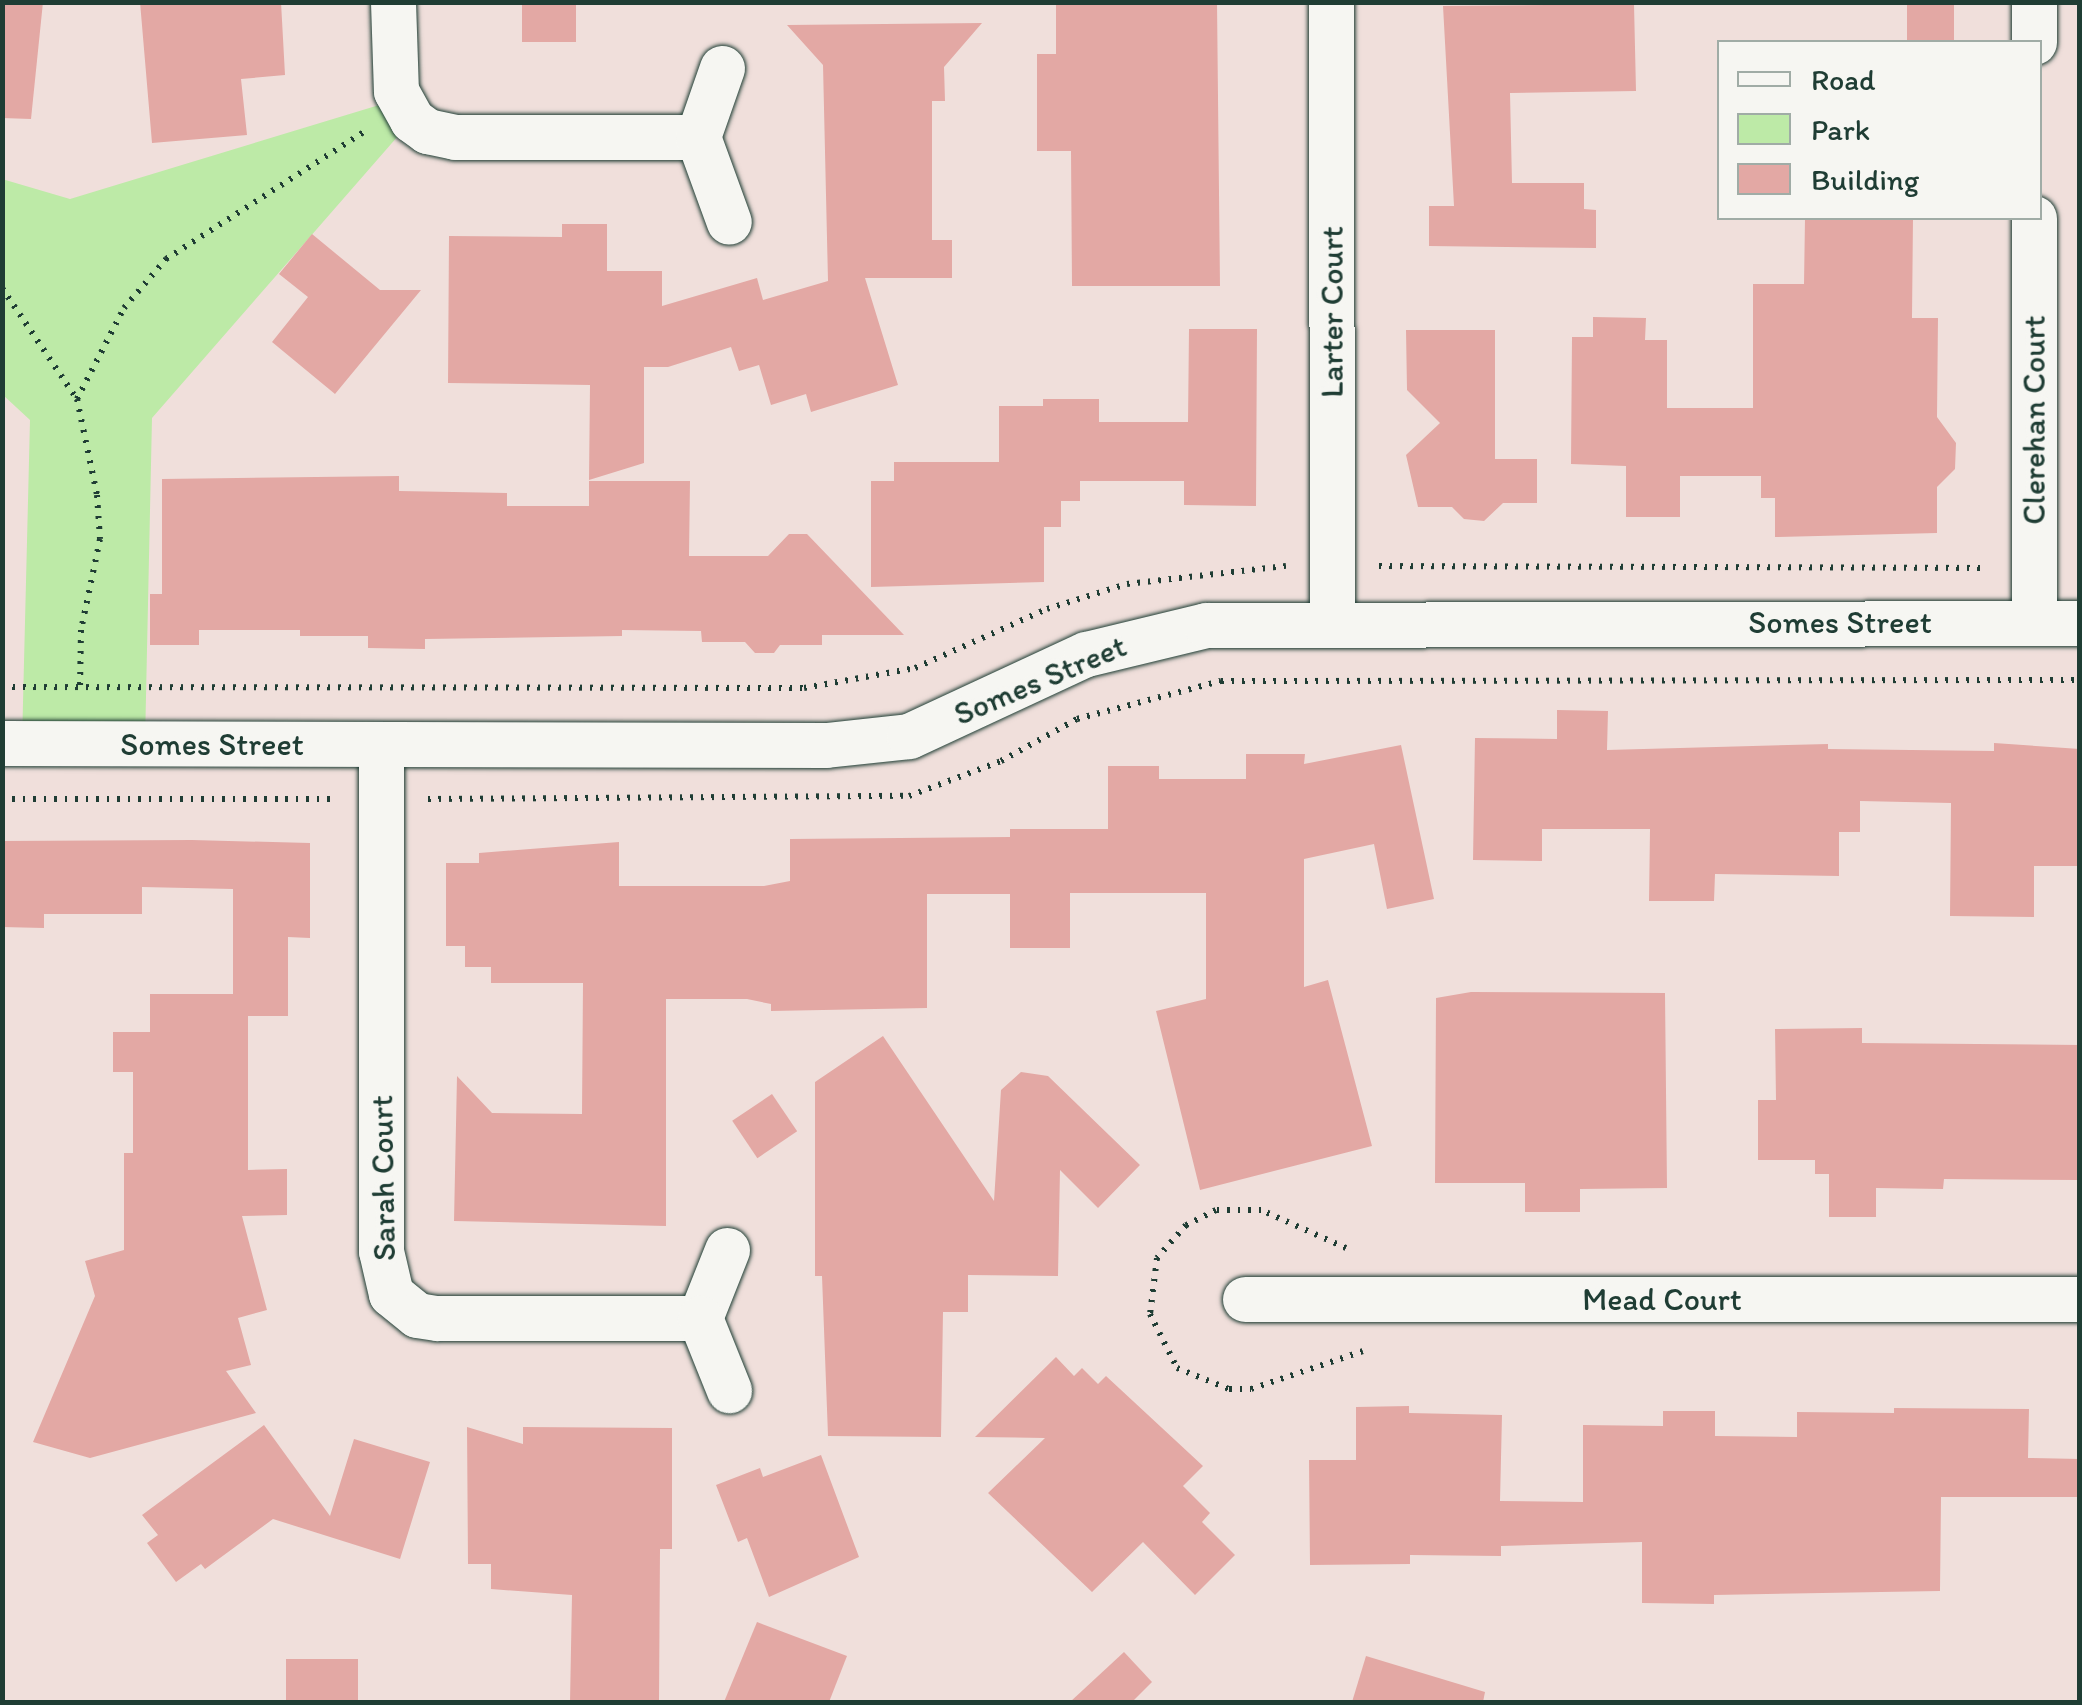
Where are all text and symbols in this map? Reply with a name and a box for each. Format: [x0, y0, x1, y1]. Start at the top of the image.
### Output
legend [1717, 40, 2042, 220]
text: Road [1811, 61, 1876, 98]
text: Park [1811, 111, 1870, 148]
text: Building [1811, 161, 1919, 198]
street label: Larter Court [1313, 226, 1351, 398]
street label: Clerehan Court [2015, 315, 2053, 525]
street label: Somes Street [1749, 603, 1931, 641]
street label: Somes Street [949, 627, 1131, 733]
street label: Somes Street [121, 725, 303, 763]
street label: Sarah Court [362, 1095, 404, 1261]
street label: Mead Court [1582, 1280, 1742, 1318]

